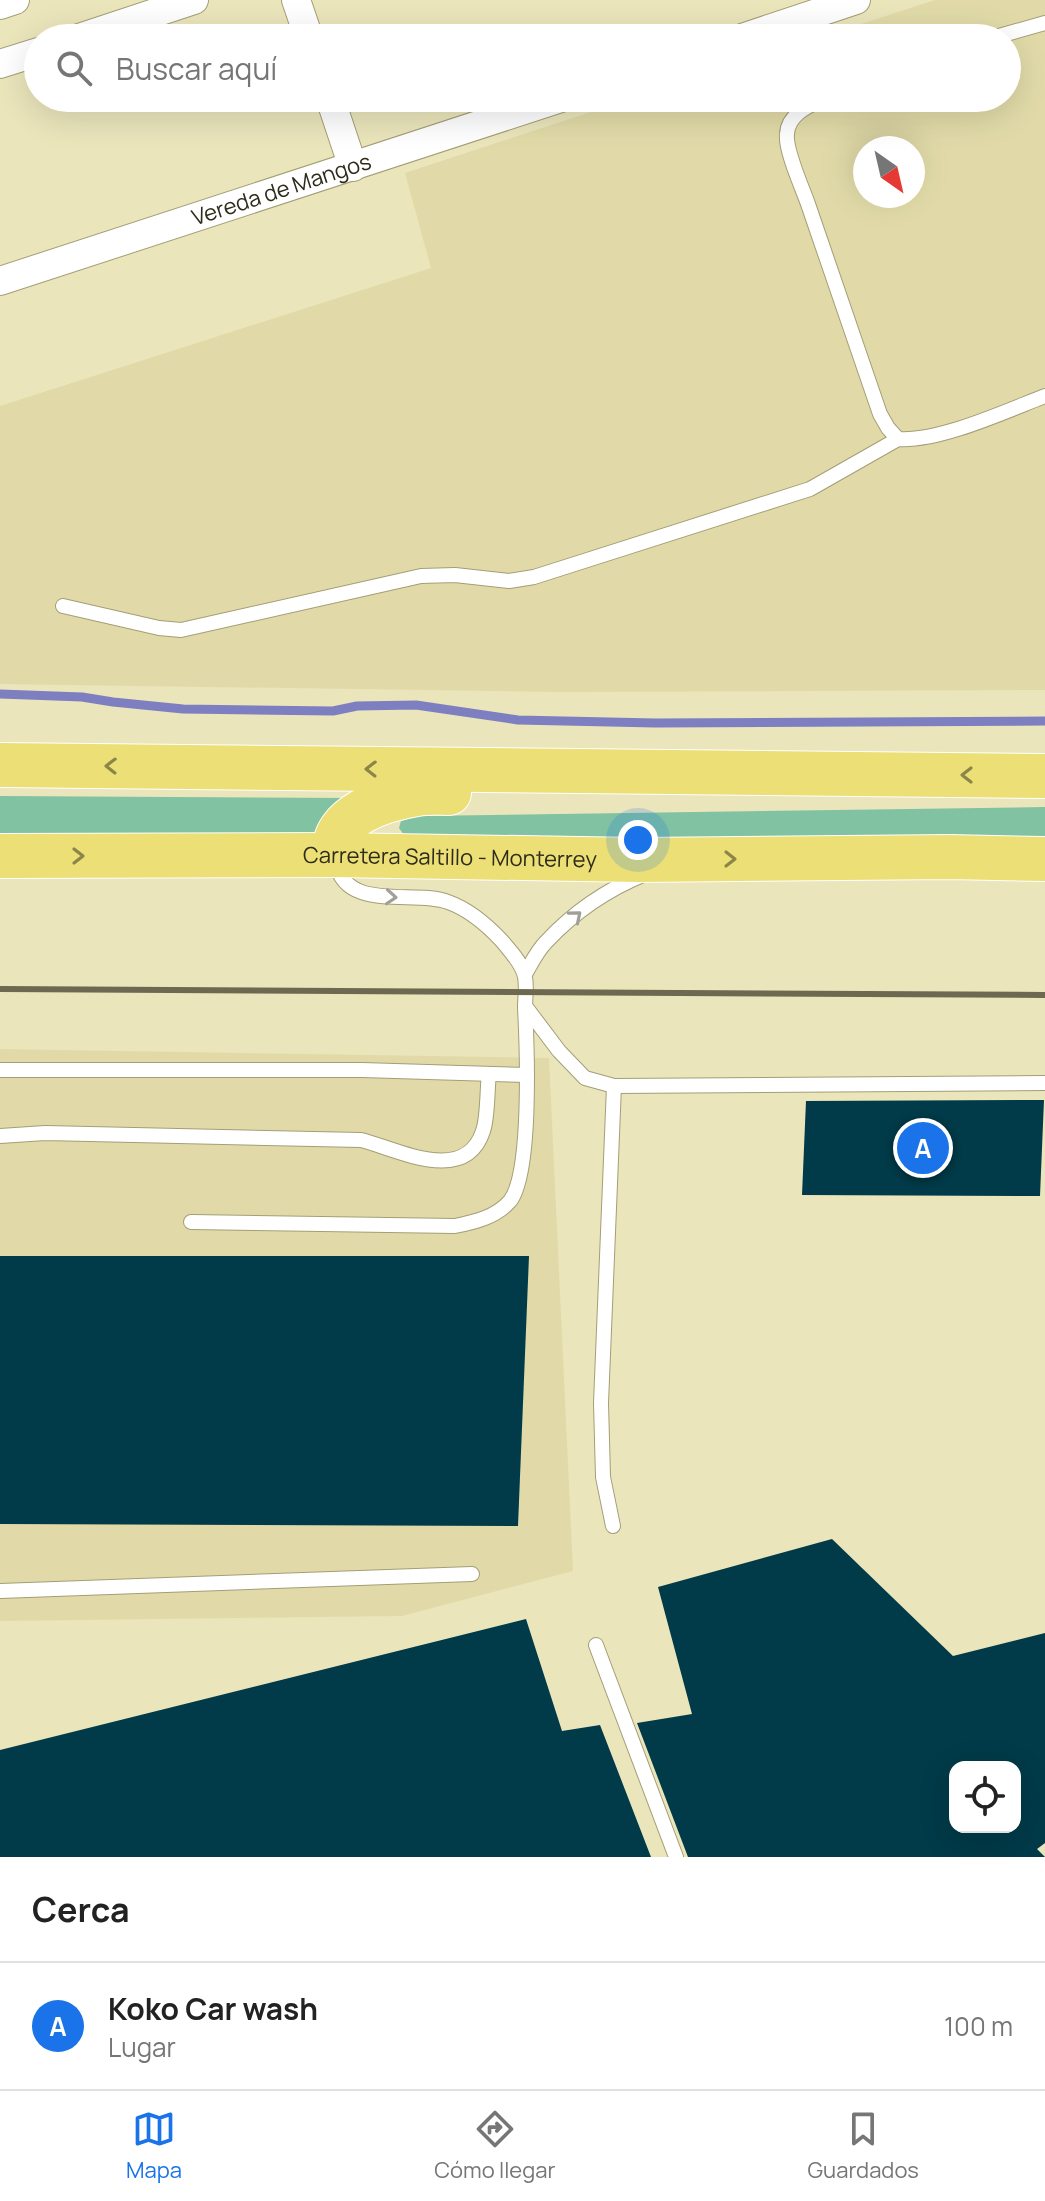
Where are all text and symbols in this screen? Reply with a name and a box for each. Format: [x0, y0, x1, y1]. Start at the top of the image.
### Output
search box [24, 24, 1021, 112]
icon: search [52, 46, 96, 90]
text: Buscar aquí [116, 48, 277, 89]
north arrow [853, 136, 925, 208]
street label: Vereda de Mangos [188, 146, 375, 232]
one-way arrow [104, 758, 117, 775]
one-way arrow [364, 760, 377, 778]
one-way arrow [960, 766, 973, 784]
your location [618, 820, 658, 860]
street label: Carretera Saltillo - Monterrey [303, 840, 598, 874]
one-way arrow [72, 847, 85, 865]
one-way arrow [724, 850, 737, 868]
one-way arrow [385, 888, 398, 905]
one-way arrow [566, 911, 581, 926]
pin: A [897, 1118, 949, 1178]
map controls [949, 1761, 1021, 1833]
button: locate [949, 1761, 1021, 1833]
text: Cerca [32, 1886, 130, 1932]
text: Koko Car wash [108, 1988, 318, 2029]
text: A [49, 2008, 67, 2044]
text: 100 m [944, 2008, 1013, 2044]
text: Lugar [108, 2029, 176, 2065]
tab: Mapa [126, 2107, 182, 2185]
tab: Cómo llegar [434, 2107, 555, 2185]
tab: Guardados [808, 2107, 919, 2185]

